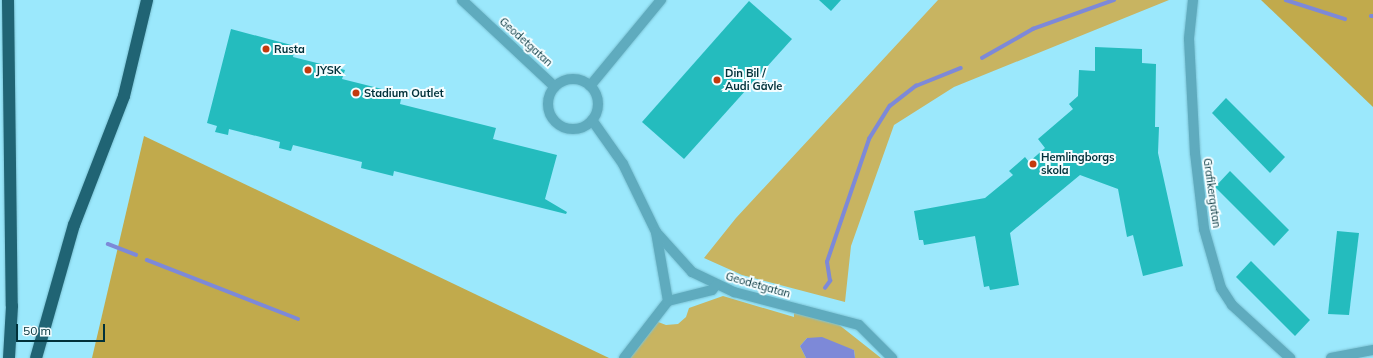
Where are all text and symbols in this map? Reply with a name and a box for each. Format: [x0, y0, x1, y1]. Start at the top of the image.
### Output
street label: Geodetgatan [497, 15, 555, 69]
place label: Rusta [274, 42, 305, 56]
marker: Rusta [261, 44, 271, 54]
place label: JYSK [316, 63, 341, 77]
marker: JYSK [303, 65, 313, 75]
place label: Din Bil / Audi Gävle [725, 67, 782, 93]
marker: Din Bil / Audi Gävle [712, 75, 722, 85]
place label: Stadium Outlet [364, 86, 444, 100]
marker: Stadium Outlet [351, 88, 361, 98]
place label: Hemlingborgs skola [1041, 151, 1115, 177]
street label: Grafikergatan [1201, 157, 1223, 229]
marker: Hemlingborgs skola [1028, 159, 1038, 169]
street label: Geodetgatan [724, 269, 792, 301]
scale bar [18, 316, 107, 342]
text: 50 m [23, 323, 51, 338]

